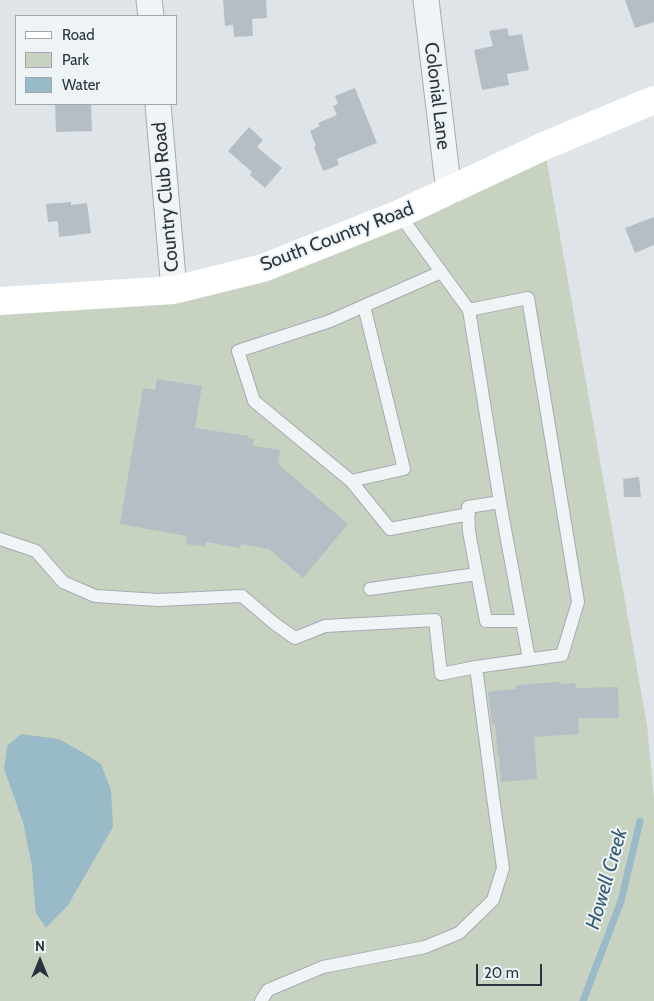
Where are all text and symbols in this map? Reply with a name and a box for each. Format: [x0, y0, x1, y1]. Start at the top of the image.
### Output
legend [15, 15, 178, 105]
text: Road [62, 26, 95, 44]
street label: Colonial Lane [419, 41, 455, 151]
text: Park [62, 51, 89, 69]
text: Water [62, 76, 100, 94]
street label: Country Club Road [148, 121, 184, 273]
street label: South Country Road [257, 197, 417, 277]
water label: Howell Creek [581, 826, 633, 932]
north arrow [15, 936, 65, 986]
text: N [35, 937, 45, 955]
scale bar [479, 954, 545, 986]
text: 20 m [484, 964, 519, 982]

